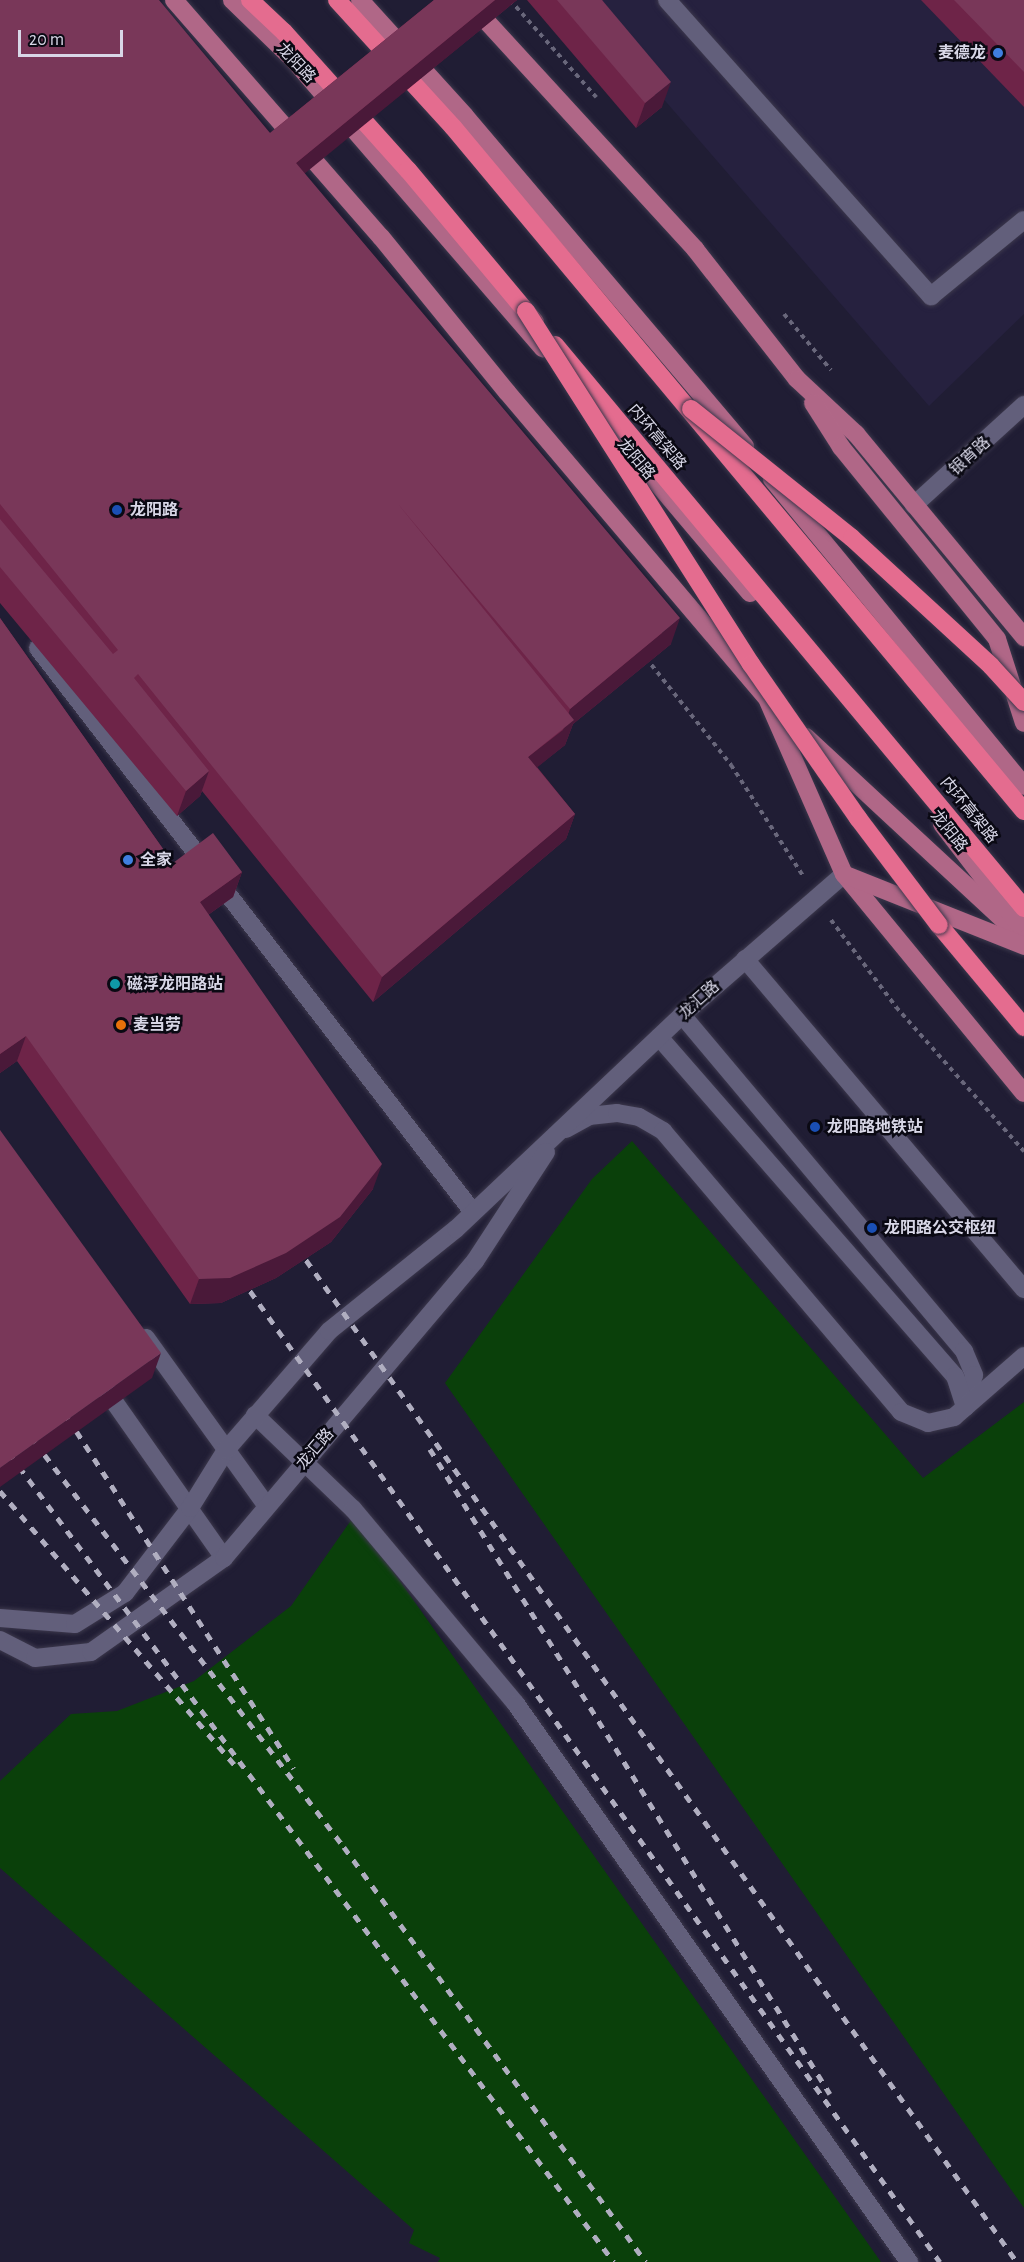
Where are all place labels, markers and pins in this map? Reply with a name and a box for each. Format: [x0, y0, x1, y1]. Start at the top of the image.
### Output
place label: 麦德龙 [938, 43, 986, 63]
marker: 麦德龙 [991, 46, 1005, 60]
place label: 龙阳路 [130, 500, 178, 520]
marker: 龙阳路 [108, 501, 126, 519]
place label: 全家 [140, 850, 172, 870]
marker: 全家 [121, 853, 135, 867]
place label: 磁浮龙阳路站 [127, 974, 223, 994]
marker: 磁浮龙阳路站 [108, 977, 122, 991]
place label: 麦当劳 [133, 1015, 181, 1035]
marker: 麦当劳 [114, 1018, 128, 1032]
place label: 龙阳路地铁站 [827, 1117, 923, 1137]
marker: 龙阳路地铁站 [808, 1120, 822, 1134]
place label: 龙阳路公交枢纽 [884, 1218, 996, 1238]
marker: 龙阳路公交枢纽 [865, 1221, 879, 1235]

